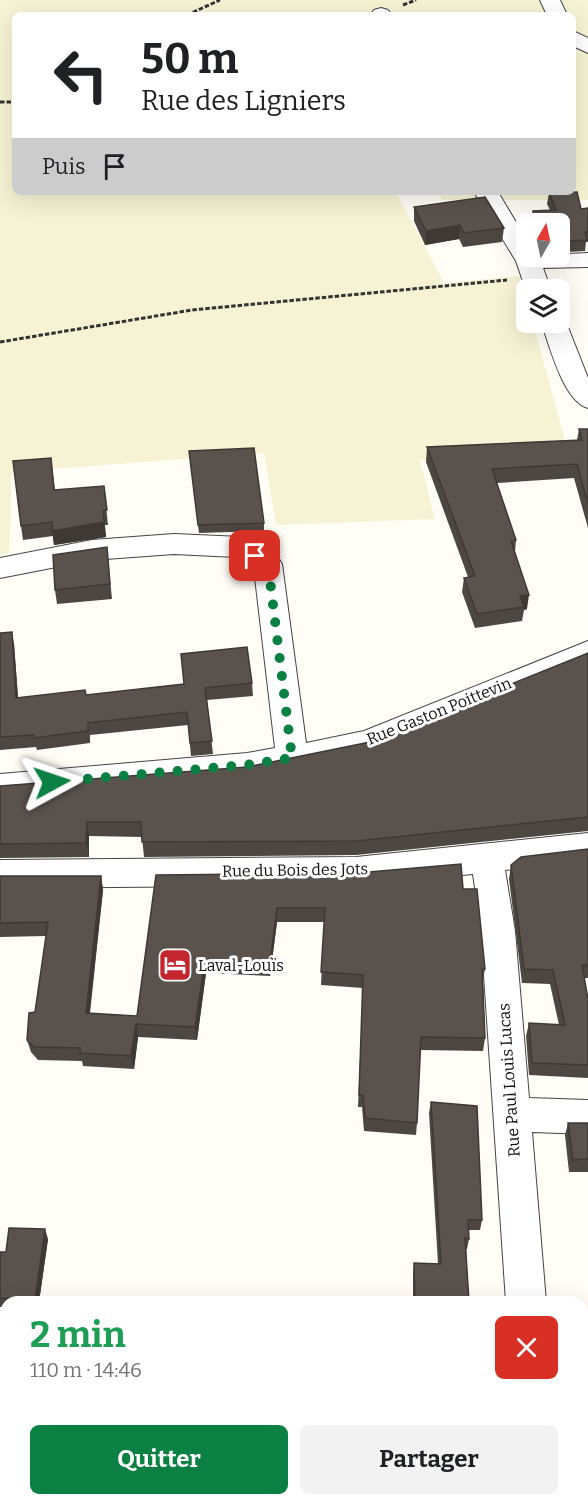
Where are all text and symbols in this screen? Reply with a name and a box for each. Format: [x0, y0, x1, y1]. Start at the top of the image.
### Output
text: 50 m [141, 34, 238, 84]
icon: left [42, 36, 120, 114]
text: Rue des Ligniers [141, 85, 346, 117]
icon: arrive [98, 150, 131, 183]
text: Puis [42, 153, 86, 180]
north arrow [516, 213, 570, 267]
map controls [516, 213, 570, 333]
button: layers [516, 279, 570, 333]
pin [229, 530, 280, 581]
icon: arrive [238, 539, 271, 572]
street label: Rue Gaston Poittevin [364, 673, 514, 749]
position arrow [20, 750, 84, 814]
street label: Rue du Bois des Jots [222, 859, 368, 881]
hotel icon: Laval-Louïs [157, 947, 193, 983]
place label: Laval-Louïs [198, 956, 284, 975]
street label: Rue Paul Louis Lucas [494, 1003, 524, 1157]
text: 2 min [30, 1313, 126, 1357]
button: close [495, 1316, 558, 1379]
text: 110 m · 14:46 [30, 1358, 142, 1382]
button: Quitter [30, 1425, 288, 1494]
button: Partager [300, 1425, 558, 1494]

